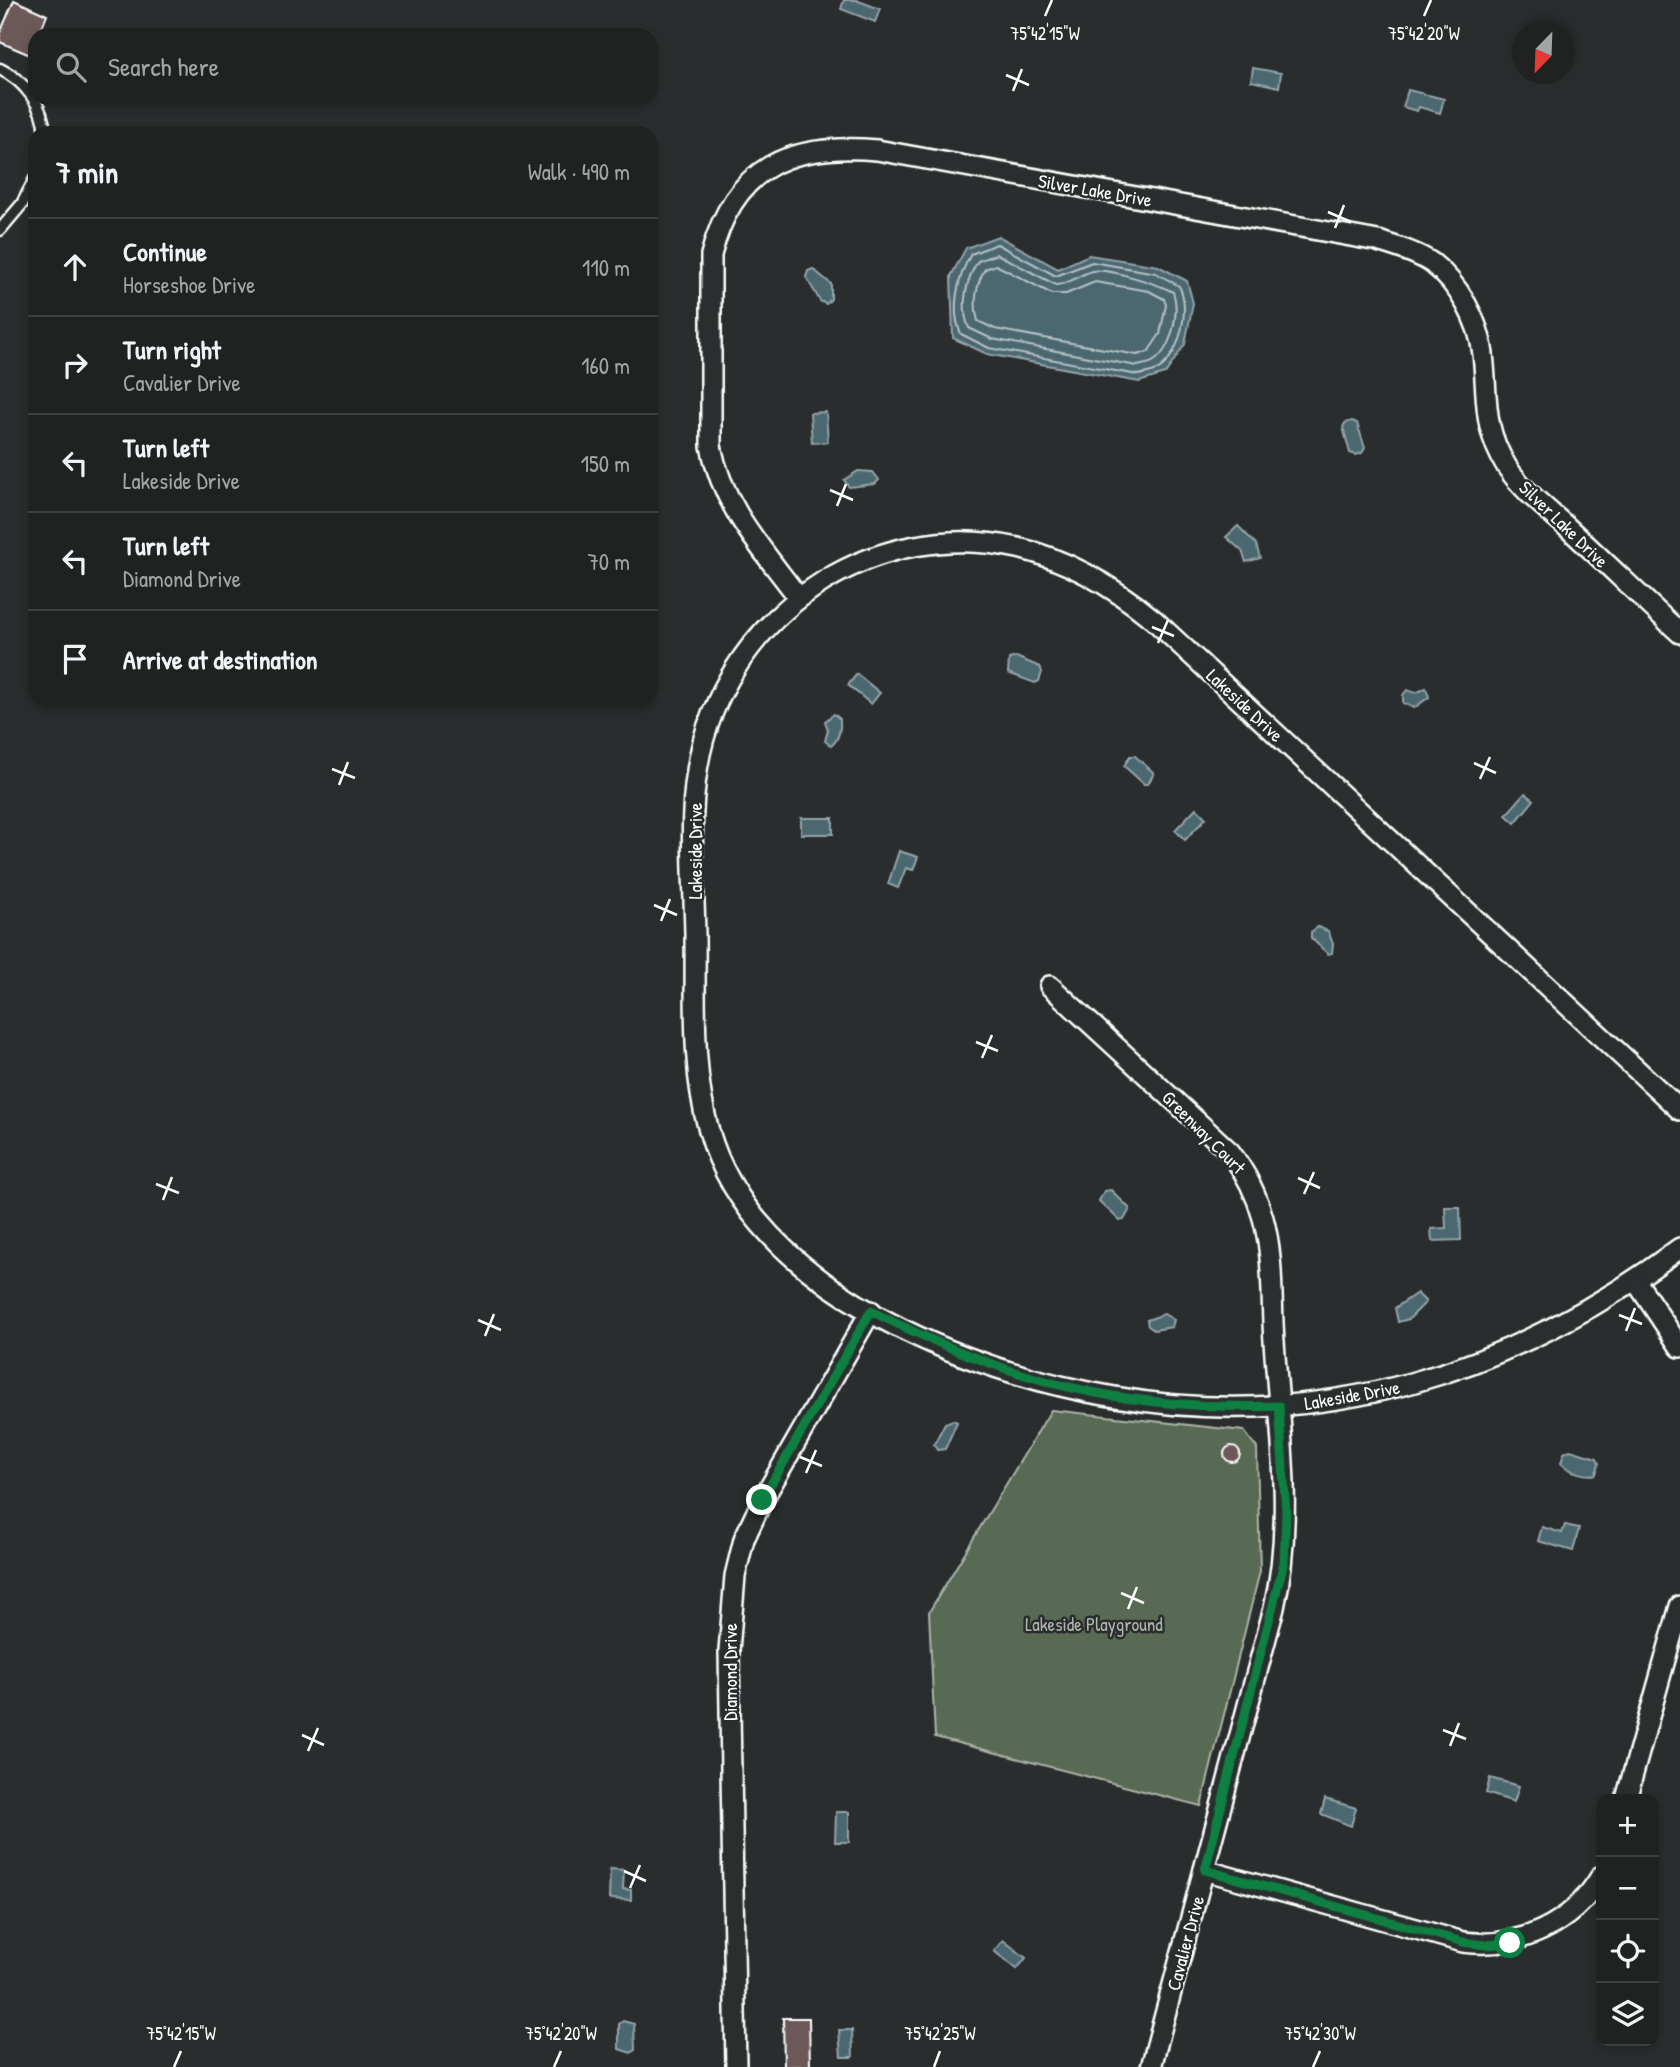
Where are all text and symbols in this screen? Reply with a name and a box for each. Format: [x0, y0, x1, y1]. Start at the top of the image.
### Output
text: 75°42'15"W [1010, 21, 1080, 46]
text: 75°42'20"W [1388, 21, 1460, 46]
north arrow [1512, 21, 1575, 84]
search box [28, 28, 658, 105]
icon: search [52, 48, 90, 86]
text: Search here [108, 49, 219, 84]
text: 7 min [56, 152, 118, 192]
text: Walk · 490 m [528, 156, 630, 187]
street label: Silver Lake Drive [1036, 167, 1154, 213]
text: Continue [123, 234, 207, 269]
icon: ahead [56, 248, 94, 286]
text: 110 m [582, 252, 630, 283]
text: Horseshoe Drive [123, 269, 255, 300]
text: Turn right [123, 332, 221, 367]
icon: right [56, 346, 94, 384]
text: 160 m [581, 350, 630, 381]
text: Cavalier Drive [123, 367, 241, 398]
text: Turn left [123, 430, 209, 465]
icon: left [56, 444, 94, 482]
text: 150 m [581, 448, 630, 479]
text: Lakeside Drive [123, 465, 240, 496]
street label: Silver Lake Drive [1514, 475, 1615, 574]
text: Turn left [123, 528, 209, 563]
icon: left [56, 542, 94, 580]
text: 70 m [587, 546, 630, 577]
text: Diamond Drive [123, 563, 241, 594]
icon: arrive [56, 640, 94, 678]
text: Arrive at destination [123, 642, 318, 677]
street label: Lakeside Drive [1201, 663, 1290, 748]
street label: Lakeside Drive [682, 802, 708, 899]
street label: Greenway Court [1157, 1085, 1252, 1180]
street label: Lakeside Drive [1302, 1374, 1402, 1416]
route end [746, 1484, 777, 1515]
park label: Lakeside Playground [1025, 1611, 1163, 1637]
street label: Diamond Drive [717, 1623, 743, 1721]
map controls [1596, 1794, 1659, 2046]
button: + [1596, 1794, 1659, 1857]
button: − [1596, 1857, 1659, 1920]
street label: Cavalier Drive [1160, 1892, 1210, 1993]
button: locate [1596, 1920, 1659, 1983]
route start [1494, 1927, 1525, 1958]
button: layers [1596, 1983, 1659, 2046]
text: 75°42'15"W [146, 2021, 216, 2046]
text: 75°42'20"W [525, 2021, 597, 2046]
text: 75°42'25"W [904, 2021, 976, 2046]
text: 75°42'30"W [1284, 2021, 1356, 2046]

